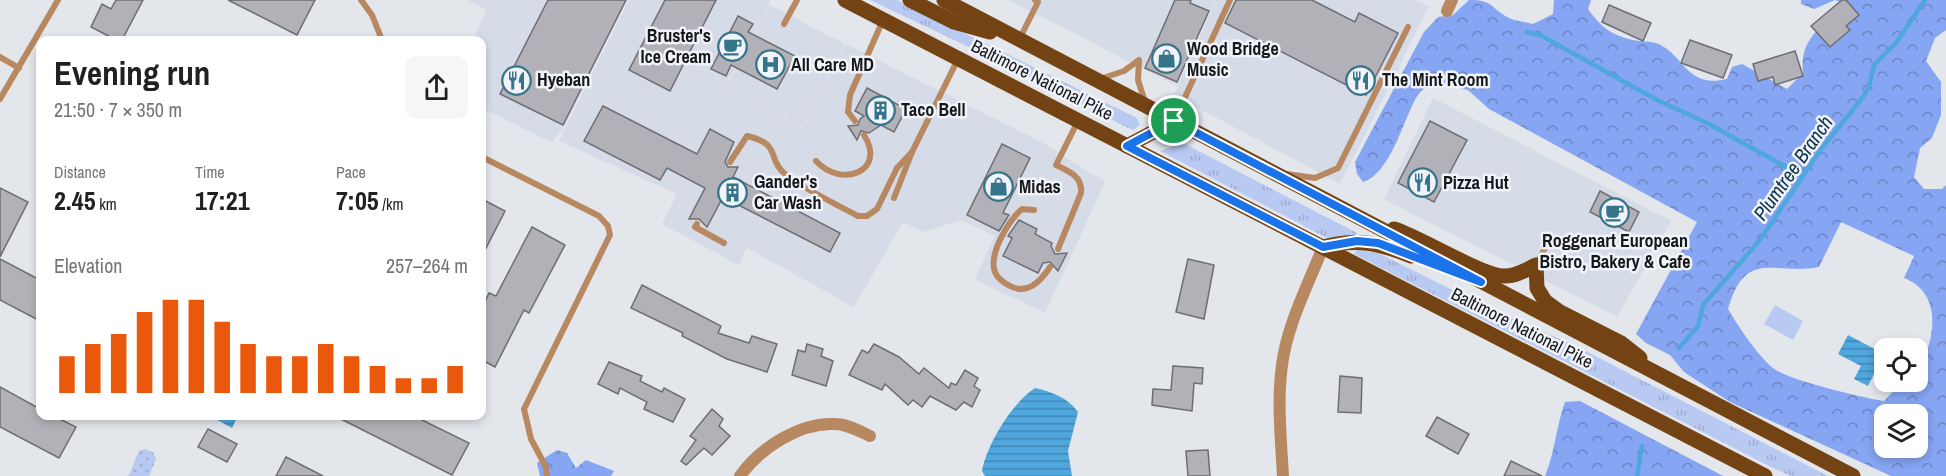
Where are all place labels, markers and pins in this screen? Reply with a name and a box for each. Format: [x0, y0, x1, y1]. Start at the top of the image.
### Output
place label: Bruster's Ice Cream [640, 23, 711, 69]
cafe icon: Bruster's Ice Cream [716, 30, 748, 62]
place label: Wood Bridge Music [1187, 36, 1279, 82]
shop icon: Wood Bridge Music [1150, 43, 1182, 75]
hospital icon: All Care MD [754, 49, 786, 81]
place label: All Care MD [791, 52, 874, 77]
restaurant icon: Hyeban [500, 64, 532, 96]
restaurant icon: The Mint Room [1345, 64, 1377, 96]
place label: Hyeban [537, 67, 590, 92]
place label: The Mint Room [1382, 67, 1489, 92]
building icon: Taco Bell [864, 94, 896, 126]
pin [1148, 95, 1199, 146]
place label: Taco Bell [901, 97, 966, 122]
restaurant icon: Pizza Hut [1406, 167, 1438, 199]
place label: Gander's Car Wash [754, 169, 822, 215]
place label: Pizza Hut [1443, 170, 1509, 195]
shop icon: Midas [982, 171, 1014, 203]
place label: Midas [1019, 174, 1061, 199]
building icon: Gander's Car Wash [717, 176, 749, 208]
cafe icon: Roggenart European Bistro, Bakery & Cafe [1599, 196, 1631, 228]
place label: Roggenart European Bistro, Bakery & Cafe [1540, 228, 1690, 274]

